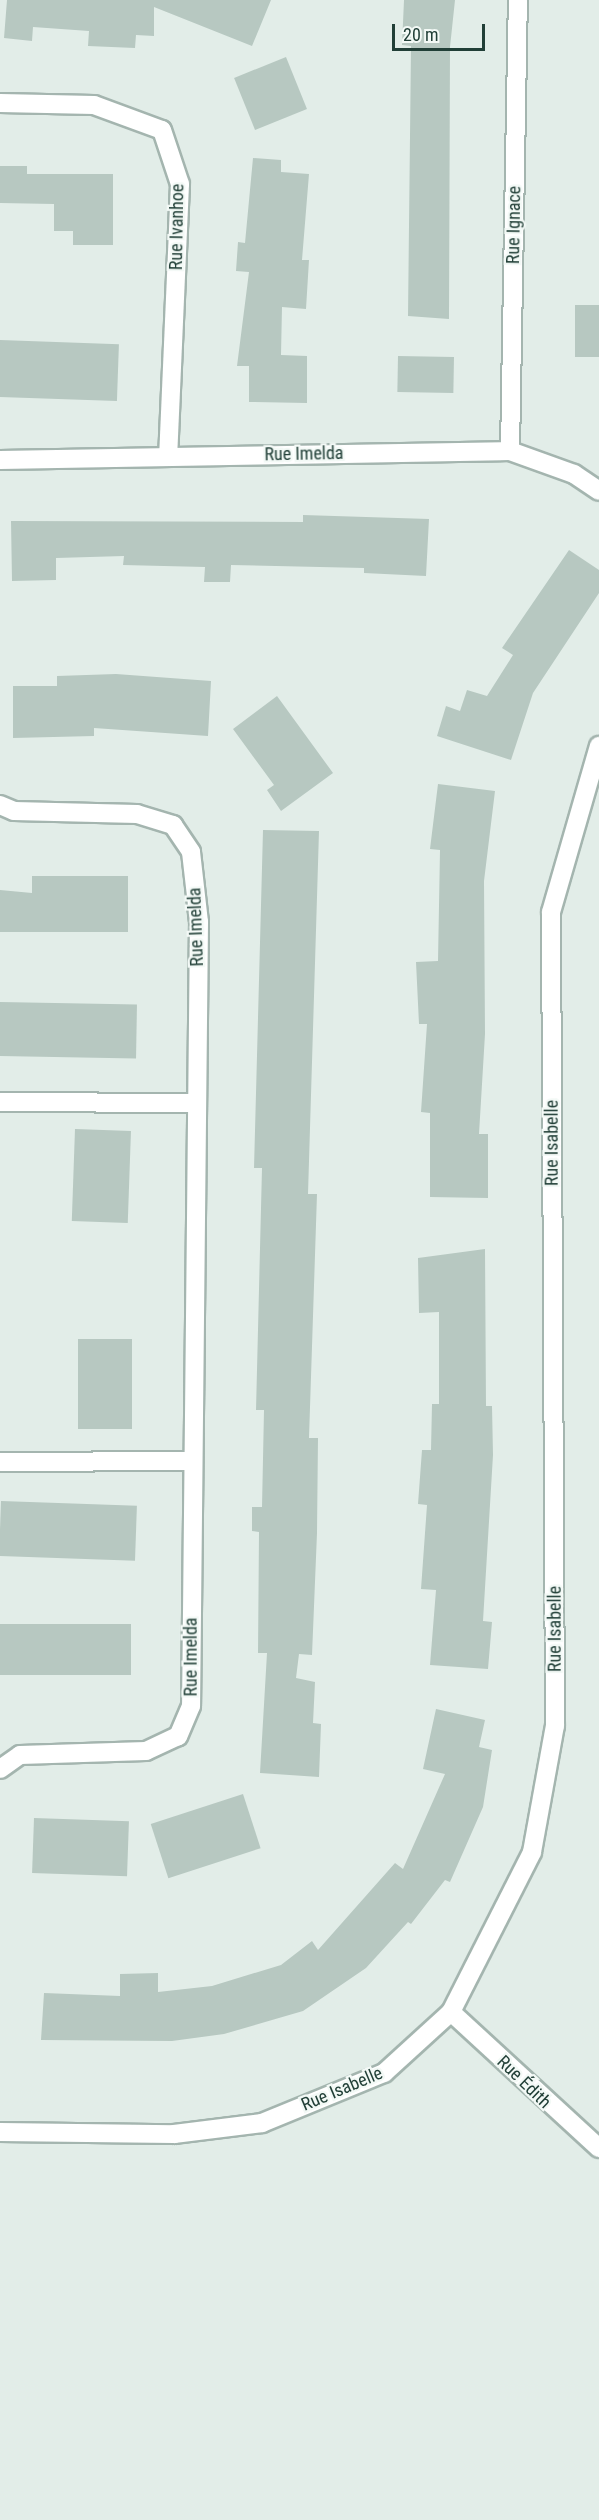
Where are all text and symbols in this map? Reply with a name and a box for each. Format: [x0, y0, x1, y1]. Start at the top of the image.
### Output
scale bar [395, 12, 488, 50]
text: 20 m [403, 24, 438, 45]
street label: Rue Ivanhoe [165, 184, 189, 270]
street label: Rue Ignace [503, 186, 525, 264]
street label: Rue Imelda [264, 443, 344, 465]
street label: Rue Imelda [184, 887, 208, 967]
street label: Rue Isabelle [541, 1100, 563, 1186]
street label: Rue Isabelle [544, 1586, 566, 1672]
street label: Rue Imelda [180, 1618, 202, 1696]
street label: Rue Édith [493, 2051, 555, 2113]
street label: Rue Isabelle [298, 2062, 386, 2116]

